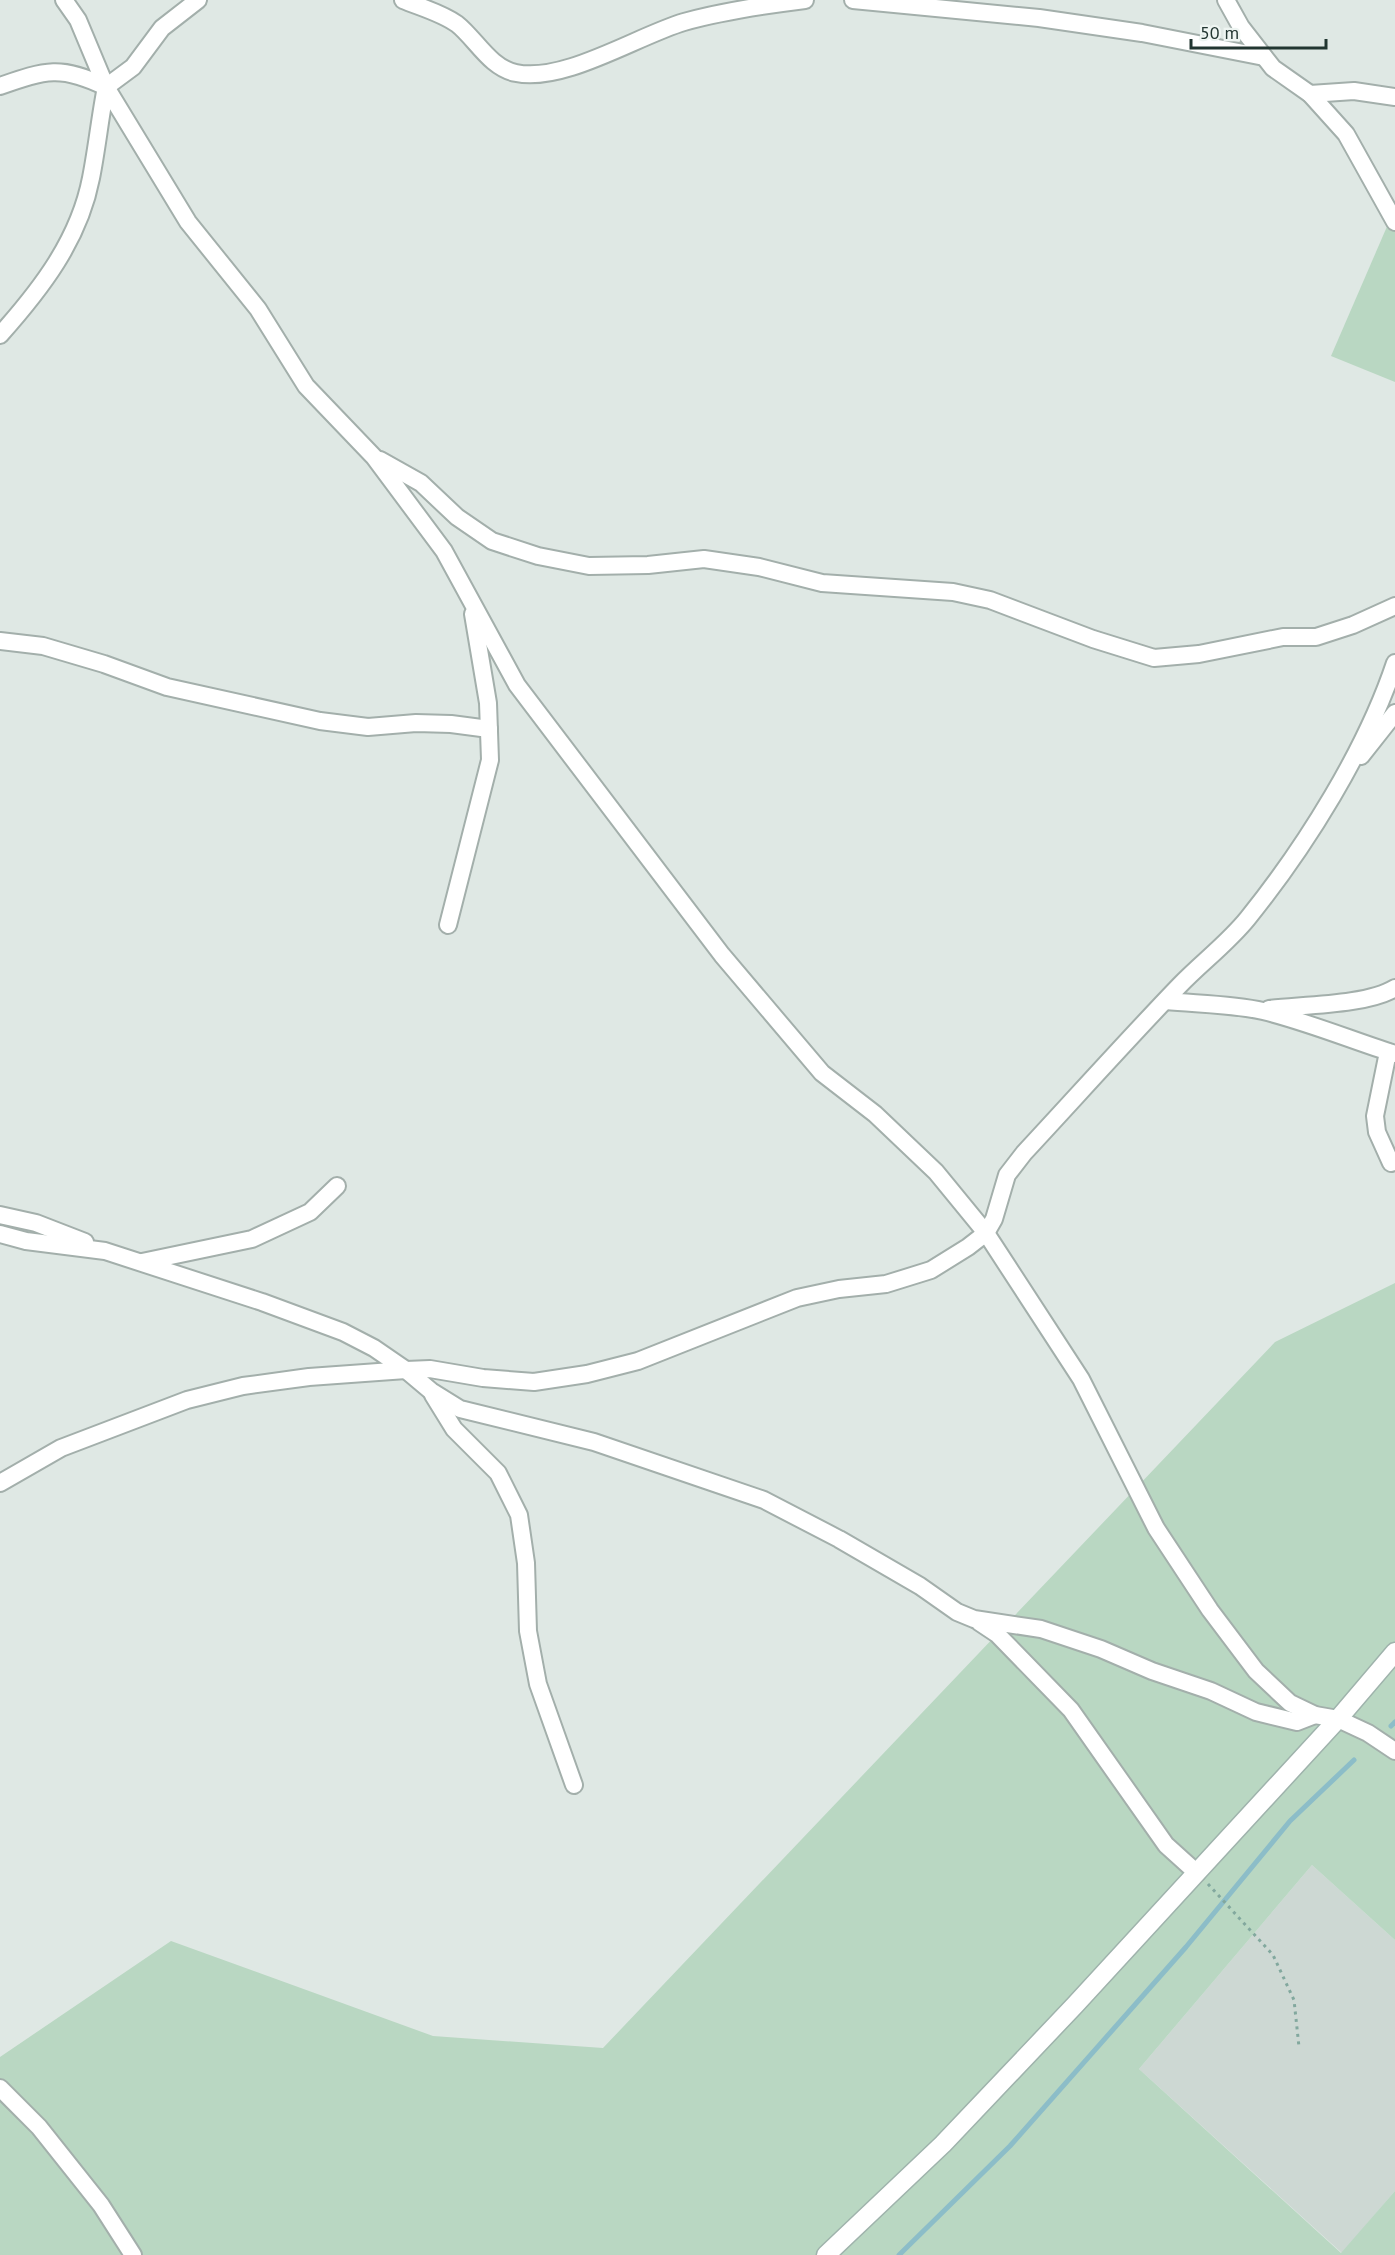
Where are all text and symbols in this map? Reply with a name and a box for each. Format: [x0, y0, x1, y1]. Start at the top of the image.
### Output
scale bar [1191, 12, 1326, 50]
text: 50 m [1200, 21, 1239, 44]

